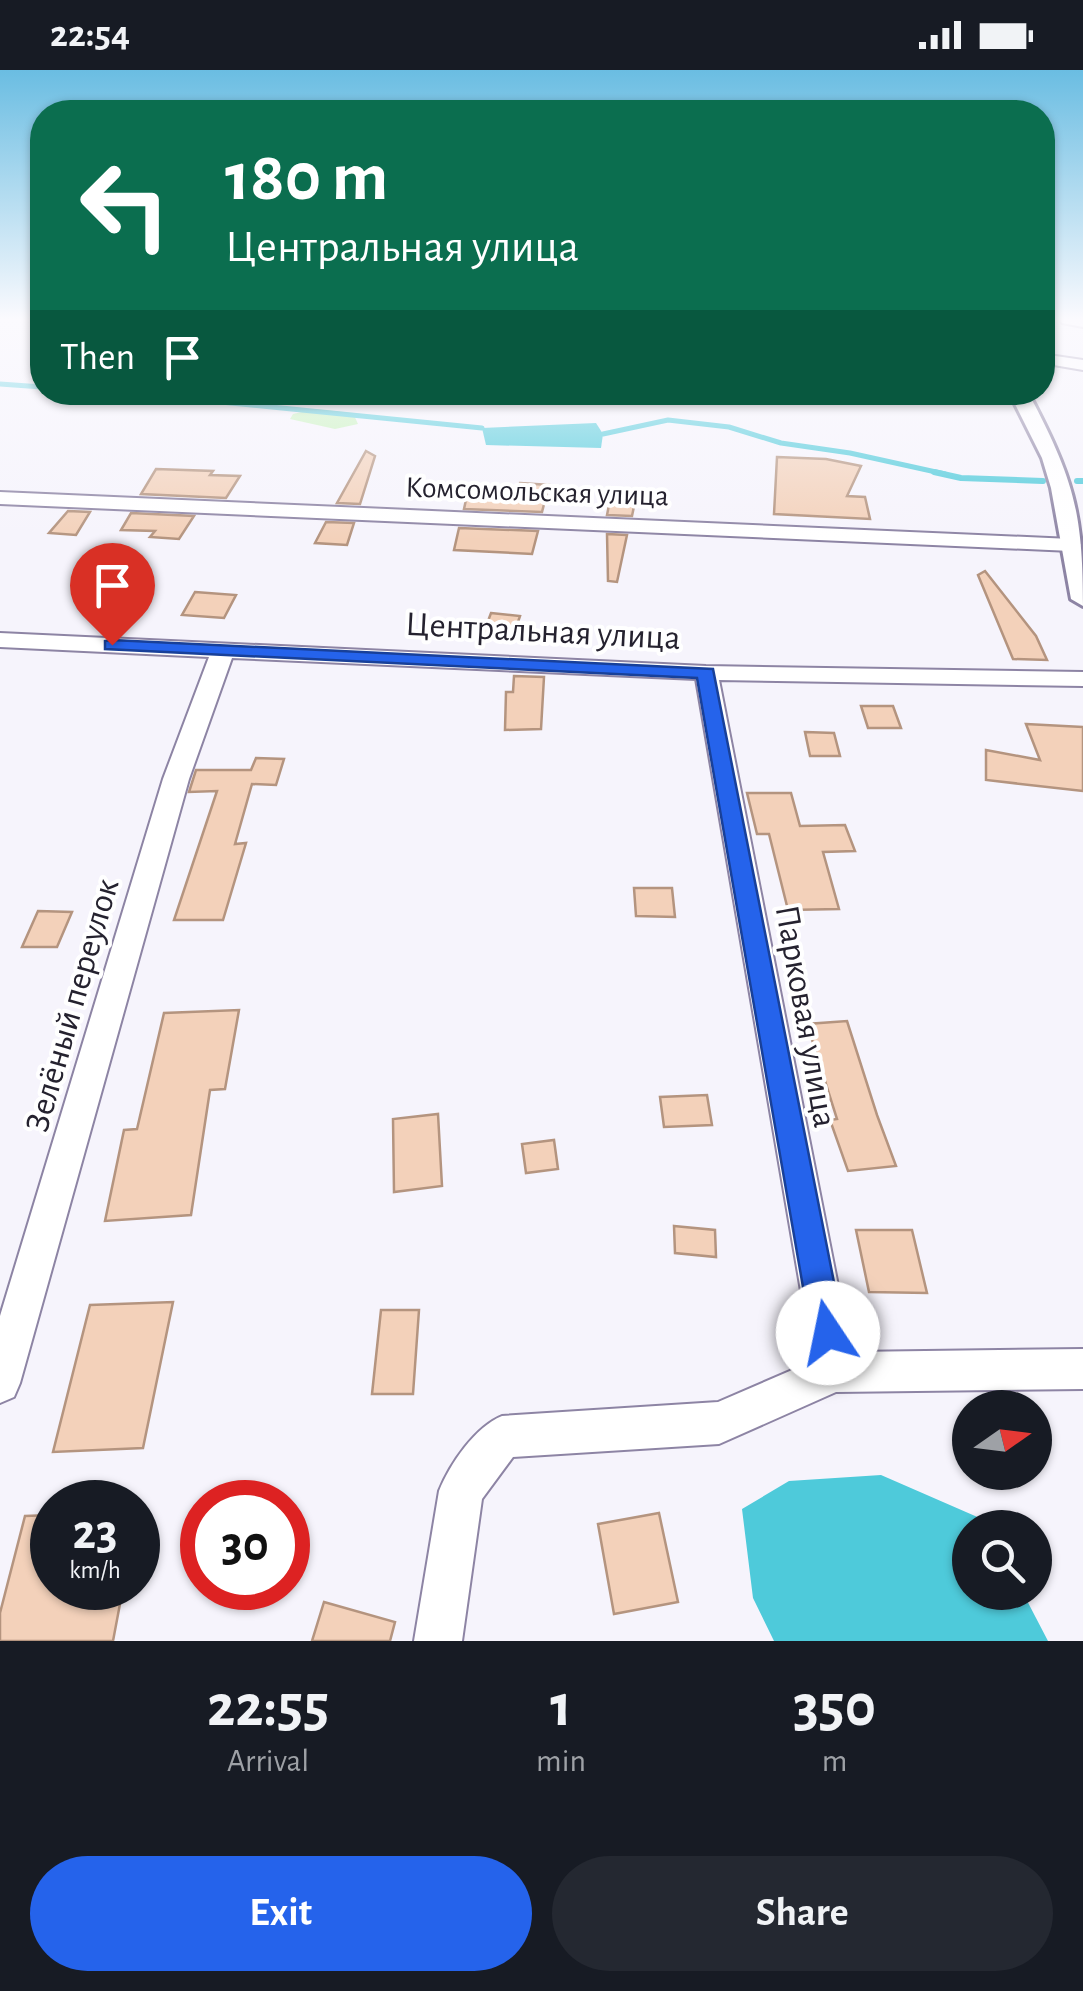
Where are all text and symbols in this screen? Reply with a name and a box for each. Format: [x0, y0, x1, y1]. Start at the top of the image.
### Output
text: 22:54 [50, 16, 130, 54]
icon: left [60, 140, 190, 270]
text: 180 m [225, 143, 388, 213]
text: Центральная улица [225, 225, 579, 270]
icon: arrive [155, 330, 210, 385]
text: Then [60, 339, 135, 377]
street label: Комсомольская улица [405, 472, 669, 512]
pin [70, 543, 155, 646]
icon: arrive [85, 558, 140, 613]
street label: Центральная улица [404, 607, 681, 656]
street label: Зелёный переулок [20, 875, 125, 1136]
street label: Парковая улица [769, 902, 842, 1130]
position arrow [776, 1281, 880, 1385]
north arrow [952, 1390, 1052, 1490]
map controls [952, 1390, 1052, 1610]
speed limit sign: 30 [180, 1480, 310, 1610]
text: 23 [72, 1508, 118, 1558]
button: search [952, 1510, 1052, 1610]
text: km/h [69, 1558, 121, 1583]
text: 22:55 [207, 1677, 329, 1737]
text: 1 [550, 1677, 572, 1737]
text: 350 [793, 1677, 876, 1737]
text: Arrival [227, 1745, 309, 1777]
text: min [536, 1745, 586, 1777]
text: m [822, 1745, 847, 1777]
button: Exit [30, 1856, 532, 1971]
button: Share [552, 1856, 1053, 1971]

